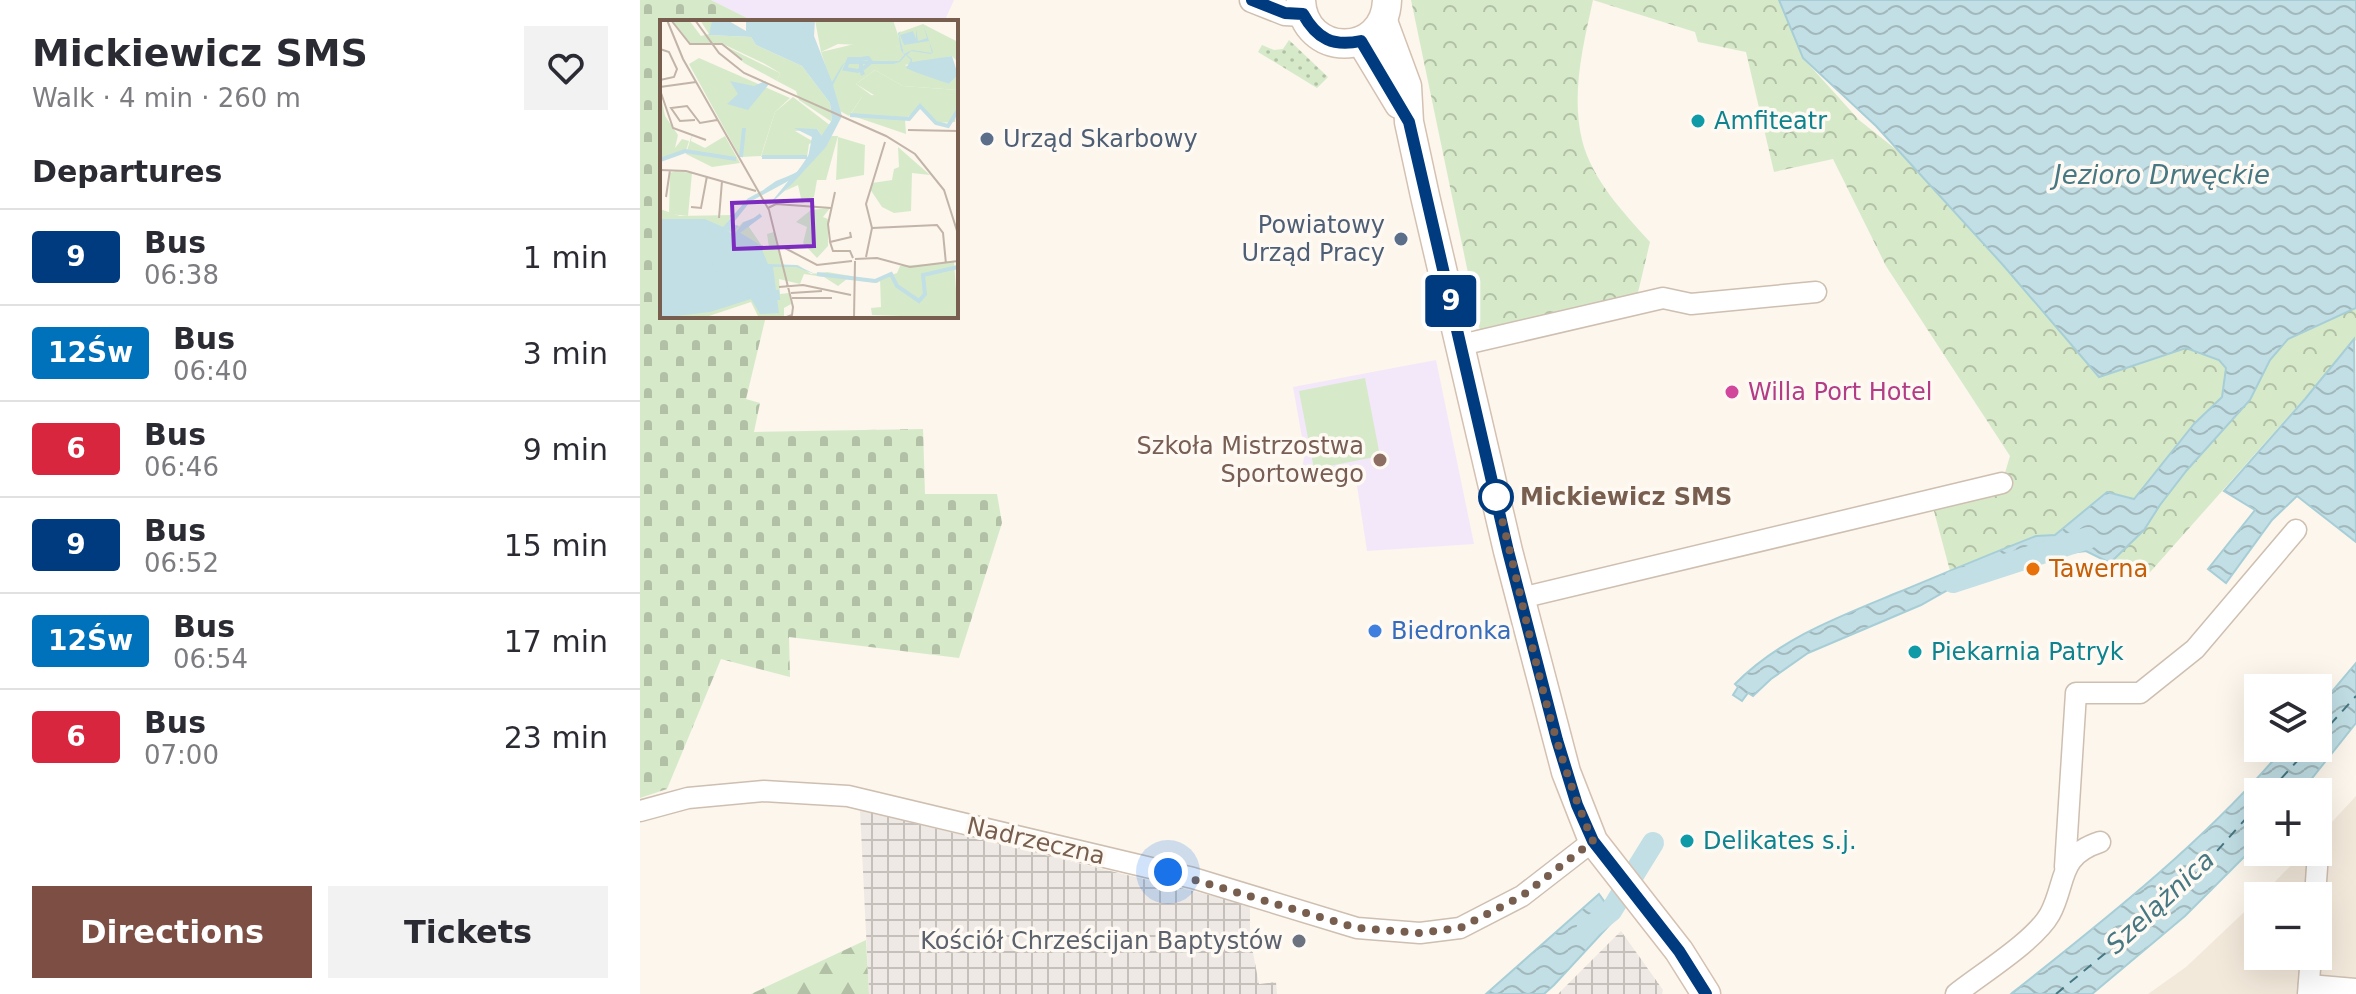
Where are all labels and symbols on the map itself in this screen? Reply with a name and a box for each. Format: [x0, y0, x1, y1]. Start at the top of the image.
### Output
inset map [660, 20, 958, 318]
place label: Amfiteatr [1714, 107, 1827, 135]
marker: Amfiteatr [1689, 112, 1707, 130]
place label: Urząd Skarbowy [1003, 125, 1198, 153]
marker: Urząd Skarbowy [978, 130, 996, 148]
water label: Jezioro Drwęckie [2049, 160, 2270, 190]
place label: Powiatowy Urząd Pracy [1241, 211, 1385, 267]
marker: Powiatowy Urząd Pracy [1392, 230, 1410, 248]
line badge: 9 [1425, 275, 1477, 327]
place label: Willa Port Hotel [1748, 378, 1932, 406]
marker: Willa Port Hotel [1723, 383, 1741, 401]
place label: Szkoła Mistrzostwa Sportowego [1137, 432, 1364, 488]
marker: Szkoła Mistrzostwa Sportowego [1371, 451, 1389, 469]
marker: Mickiewicz SMS [1479, 480, 1513, 514]
place label: Mickiewicz SMS [1520, 483, 1732, 511]
place label: Tawerna [2048, 555, 2148, 583]
marker: Tawerna [2024, 560, 2042, 578]
place label: Biedronka [1391, 617, 1512, 645]
marker: Biedronka [1366, 622, 1384, 640]
place label: Piekarnia Patryk [1931, 638, 2124, 666]
marker: Piekarnia Patryk [1906, 643, 1924, 661]
street label: Nadrzeczna [964, 812, 1108, 870]
place label: Delikates s.j. [1703, 827, 1857, 855]
marker: Delikates s.j. [1678, 832, 1696, 850]
water label: Szelążnica [2100, 844, 2220, 960]
your location [1148, 852, 1188, 892]
place label: Kościół Chrześcijan Baptystów [920, 927, 1283, 955]
marker: Kościół Chrześcijan Baptystów [1290, 932, 1308, 950]

